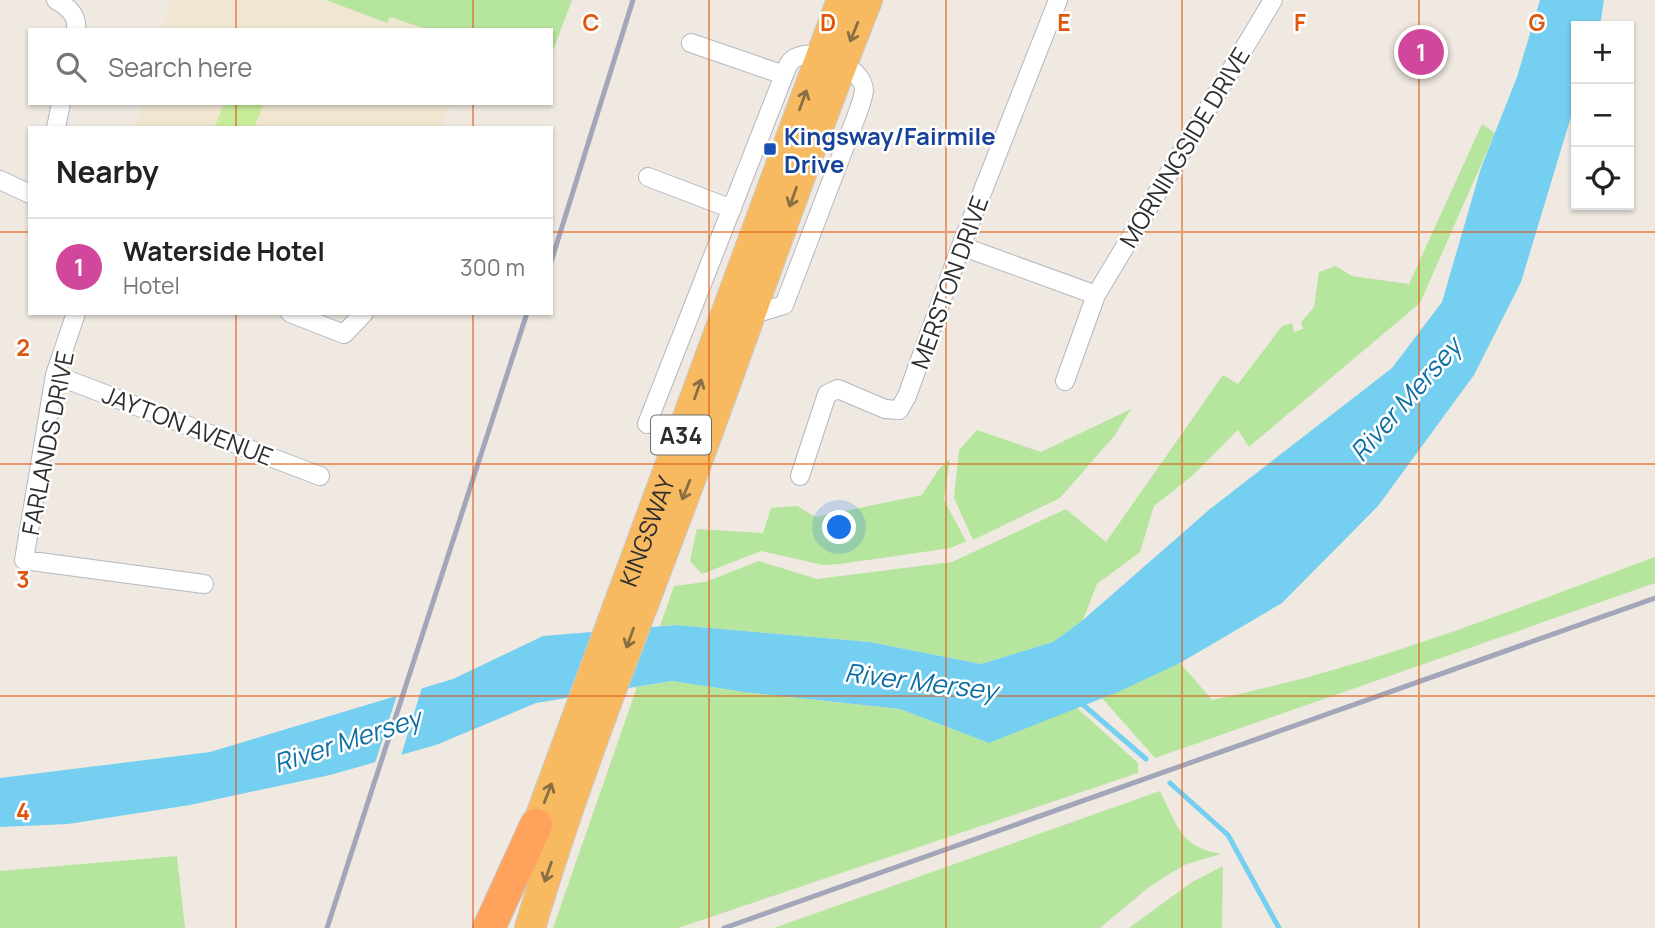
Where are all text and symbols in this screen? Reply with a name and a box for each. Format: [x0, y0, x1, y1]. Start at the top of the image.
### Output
text: C [583, 6, 600, 38]
text: D [820, 6, 836, 38]
text: E [1057, 6, 1071, 38]
text: F [1294, 6, 1306, 38]
text: G [1529, 6, 1546, 38]
one-way arrow [847, 20, 860, 42]
map controls [1571, 21, 1634, 210]
button: + [1571, 21, 1634, 84]
pin: 1 [1398, 26, 1444, 78]
search box [28, 28, 553, 105]
street label: MORNINGSIDE DRIVE [1111, 41, 1257, 253]
icon: search [52, 48, 90, 86]
text: Search here [108, 49, 253, 85]
button: − [1571, 84, 1634, 147]
one-way arrow [798, 90, 811, 112]
place label: Kingsway/Fairmile Drive [784, 119, 996, 180]
marker: Kingsway/Fairmile Drive [762, 141, 778, 157]
button: locate [1571, 147, 1634, 210]
text: Nearby [56, 151, 159, 192]
one-way arrow [786, 185, 798, 207]
street label: MERSTON DRIVE [902, 191, 996, 373]
text: Waterside Hotel [123, 233, 325, 269]
text: 1 [74, 251, 84, 283]
text: 300 m [460, 251, 525, 283]
text: Hotel [123, 269, 180, 301]
water label: River Mersey [1341, 327, 1471, 469]
text: 2 [16, 331, 30, 363]
street label: FARLANDS DRIVE [13, 348, 81, 538]
street label: JAYTON AVENUE [98, 377, 278, 473]
one-way arrow [693, 378, 705, 400]
road number: A34 [651, 416, 711, 454]
street label: KINGSWAY [611, 470, 682, 591]
one-way arrow [679, 478, 692, 500]
your location [822, 510, 856, 544]
text: 3 [16, 563, 30, 595]
one-way arrow [622, 626, 635, 648]
water label: River Mersey [843, 654, 1002, 709]
water label: River Mersey [269, 698, 428, 781]
one-way arrow [543, 783, 556, 805]
text: 4 [16, 795, 30, 827]
one-way arrow [541, 861, 553, 883]

